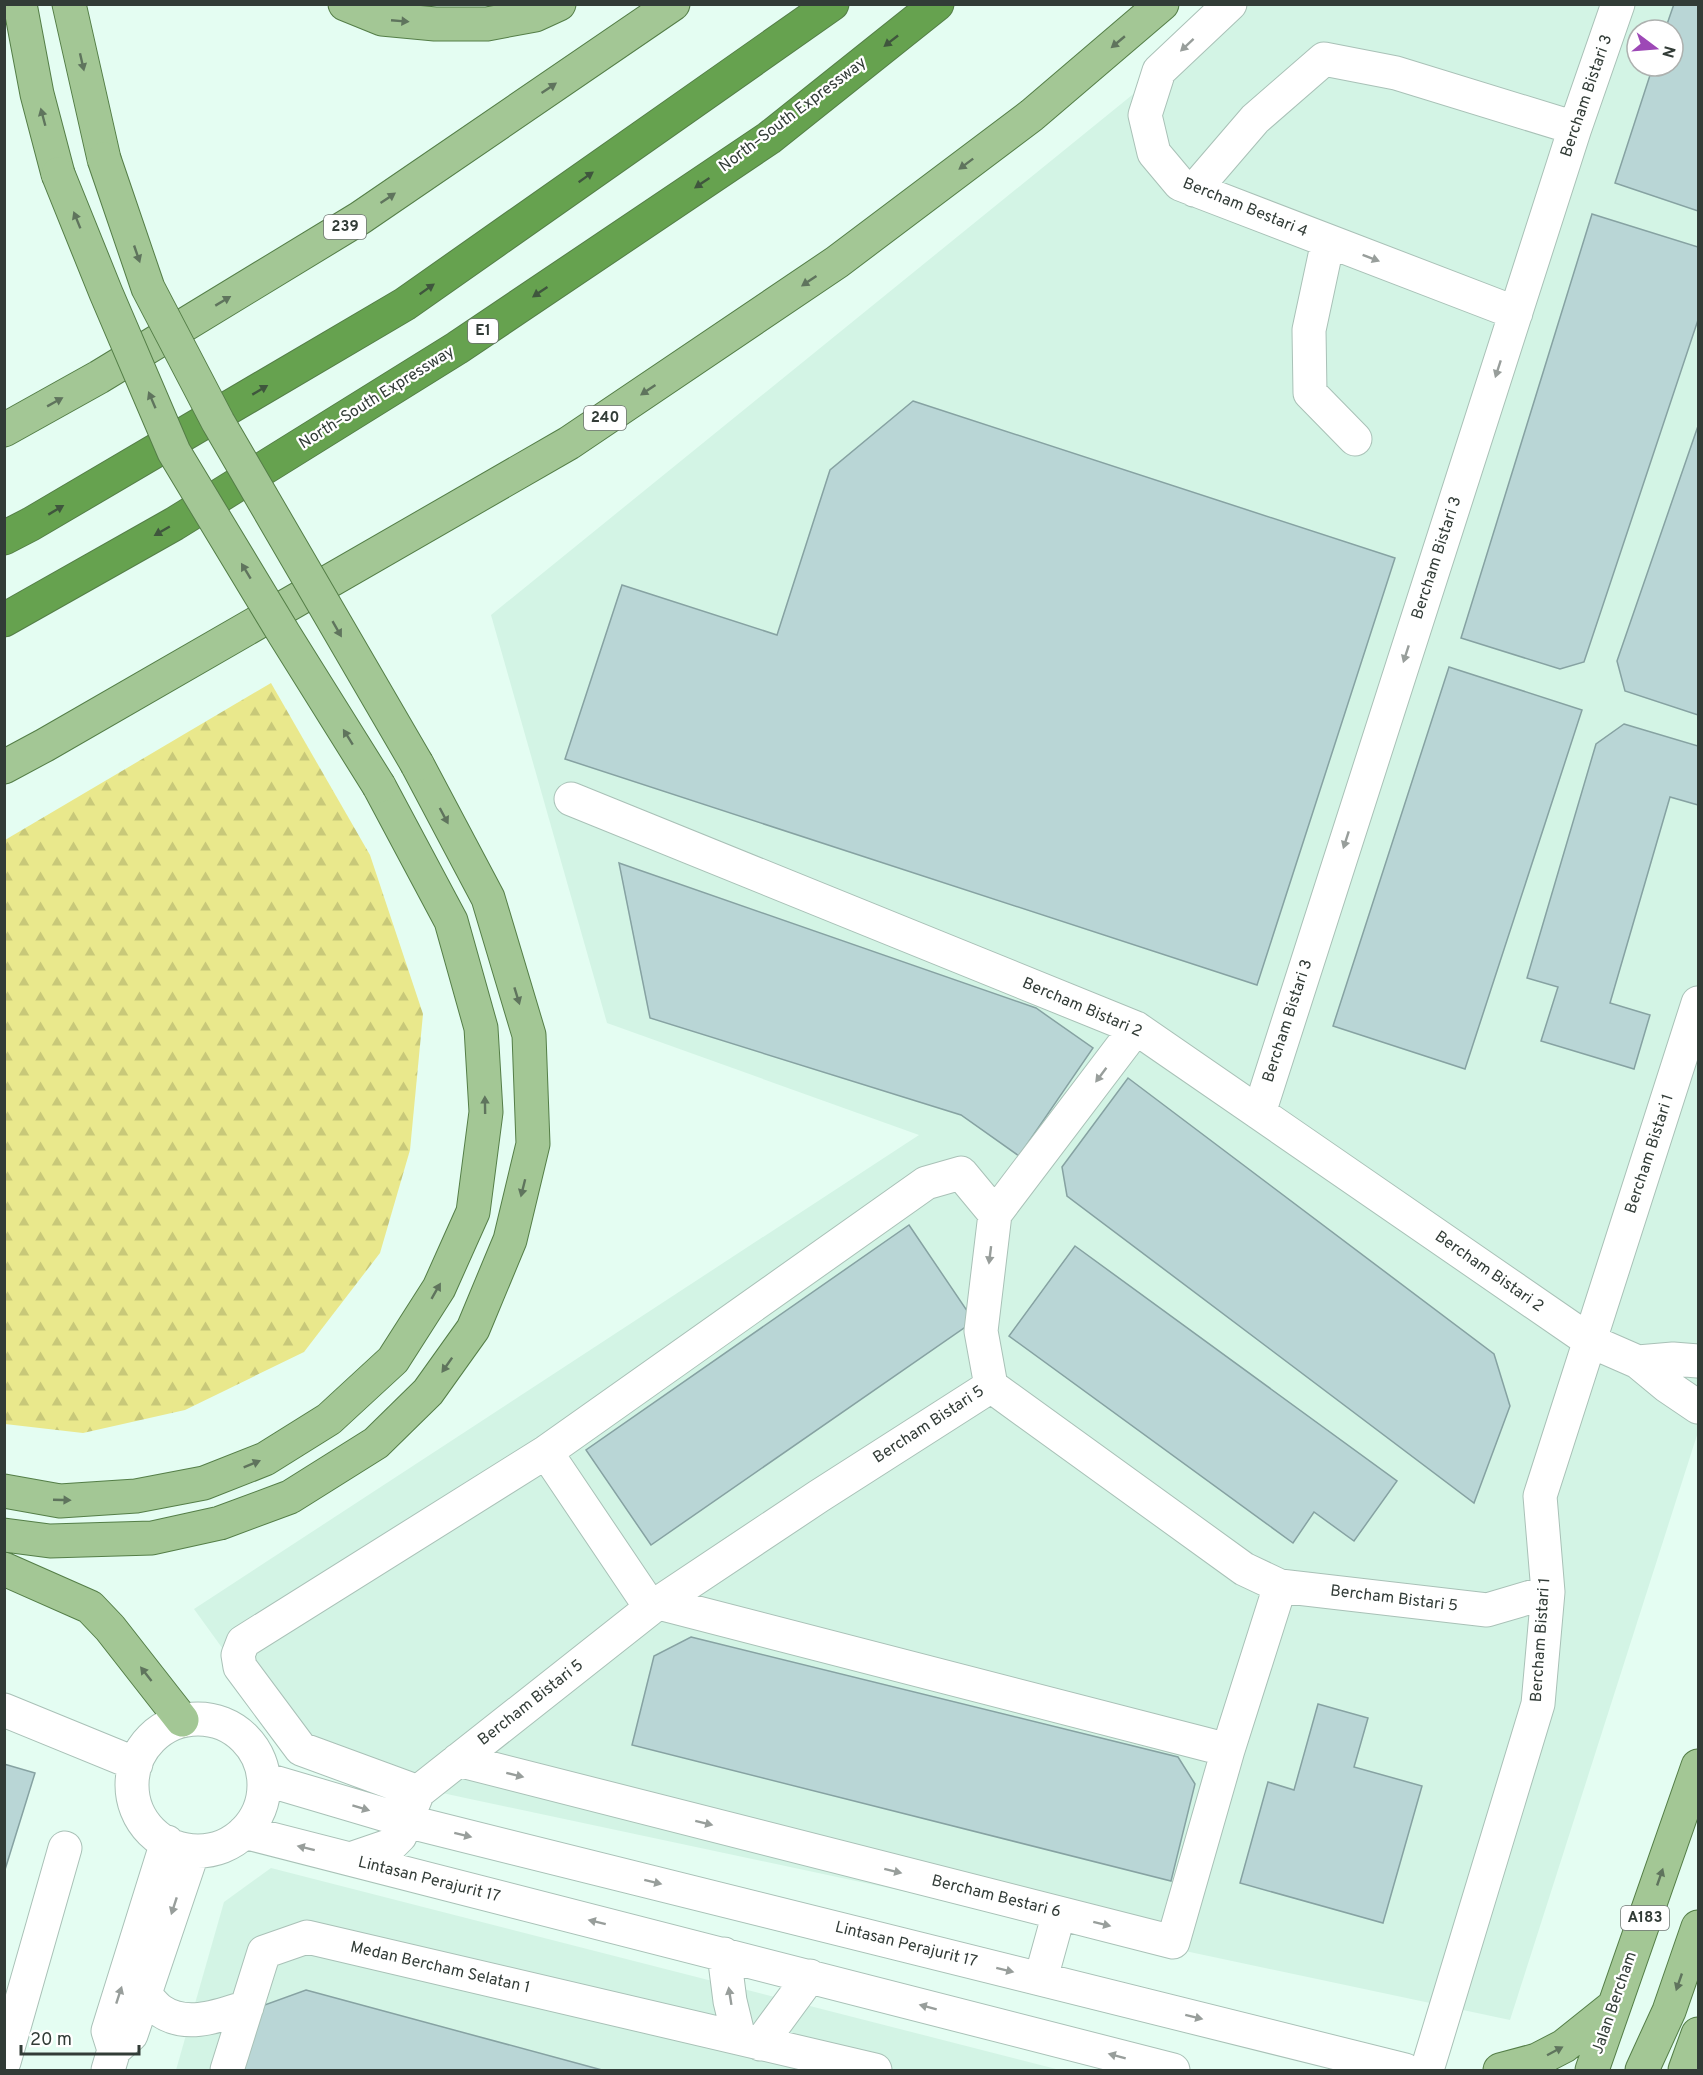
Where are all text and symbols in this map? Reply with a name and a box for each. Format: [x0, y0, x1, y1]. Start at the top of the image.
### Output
one-way arrow [391, 16, 410, 26]
north arrow [1625, 18, 1685, 78]
street label: Bercham Bistari 3 [1557, 32, 1617, 160]
one-way arrow [883, 34, 899, 47]
one-way arrow [1111, 35, 1126, 48]
one-way arrow [1181, 37, 1195, 51]
text: N [1656, 43, 1679, 60]
one-way arrow [78, 52, 88, 71]
street label: North–South Expressway [715, 53, 871, 177]
one-way arrow [541, 83, 558, 94]
one-way arrow [38, 108, 48, 126]
one-way arrow [958, 158, 974, 171]
one-way arrow [578, 171, 594, 183]
street label: Bercham Bestari 4 [1180, 174, 1311, 242]
one-way arrow [694, 177, 710, 188]
one-way arrow [380, 193, 396, 204]
one-way arrow [72, 211, 82, 229]
road number: 239 [324, 215, 366, 239]
one-way arrow [132, 245, 142, 263]
one-way arrow [1363, 253, 1381, 263]
one-way arrow [801, 275, 818, 286]
one-way arrow [418, 283, 434, 295]
one-way arrow [532, 286, 548, 297]
one-way arrow [215, 296, 231, 307]
road number: E1 [468, 319, 498, 343]
street label: North–South Expressway [296, 342, 458, 454]
one-way arrow [1493, 360, 1502, 378]
one-way arrow [252, 384, 268, 395]
one-way arrow [640, 384, 656, 396]
one-way arrow [147, 391, 157, 409]
one-way arrow [47, 397, 64, 407]
road number: 240 [584, 406, 626, 430]
street label: Bercham Bistari 3 [1408, 494, 1466, 622]
one-way arrow [48, 505, 65, 515]
one-way arrow [154, 525, 170, 536]
one-way arrow [240, 563, 251, 579]
one-way arrow [332, 621, 343, 637]
one-way arrow [1401, 645, 1410, 663]
one-way arrow [343, 729, 354, 745]
one-way arrow [439, 808, 449, 825]
one-way arrow [1341, 831, 1351, 849]
street label: Bercham Bistari 3 [1259, 957, 1317, 1085]
street label: Bercham Bistari 2 [1019, 974, 1145, 1042]
one-way arrow [513, 987, 522, 1005]
one-way arrow [1096, 1067, 1108, 1082]
street label: Bercham Bistari 1 [1621, 1092, 1679, 1216]
one-way arrow [480, 1096, 490, 1115]
one-way arrow [517, 1179, 527, 1197]
street label: Bercham Bistari 2 [1431, 1227, 1547, 1317]
one-way arrow [986, 1245, 995, 1264]
one-way arrow [431, 1282, 441, 1299]
one-way arrow [441, 1357, 453, 1373]
street label: Bercham Bistari 5 [870, 1382, 988, 1468]
one-way arrow [243, 1459, 261, 1468]
one-way arrow [53, 1495, 72, 1505]
street label: Bercham Bistari 1 [1527, 1577, 1555, 1703]
street label: Bercham Bistari 5 [1329, 1581, 1459, 1617]
street label: Bercham Bistari 5 [474, 1656, 588, 1750]
one-way arrow [140, 1667, 152, 1682]
one-way arrow [506, 1770, 524, 1780]
one-way arrow [352, 1804, 370, 1813]
one-way arrow [695, 1818, 713, 1828]
one-way arrow [454, 1831, 472, 1841]
one-way arrow [297, 1843, 315, 1853]
street label: Lintasan Perajurit 17 [356, 1853, 502, 1907]
one-way arrow [884, 1866, 902, 1876]
one-way arrow [1655, 1867, 1665, 1885]
street label: Bercham Bestari 6 [929, 1871, 1063, 1923]
one-way arrow [643, 1878, 662, 1888]
one-way arrow [169, 1897, 179, 1915]
road number: A183 [1621, 1906, 1669, 1930]
one-way arrow [587, 1917, 605, 1926]
street label: Lintasan Perajurit 17 [833, 1918, 979, 1972]
one-way arrow [1093, 1920, 1111, 1929]
street label: Medan Bercham Selatan 1 [348, 1938, 532, 1998]
street label: Jalan Bercham [1588, 1949, 1642, 2057]
one-way arrow [996, 1965, 1014, 1975]
one-way arrow [1674, 1973, 1684, 1991]
one-way arrow [115, 1986, 124, 2004]
one-way arrow [725, 1987, 734, 2006]
one-way arrow [919, 2001, 937, 2011]
one-way arrow [1185, 2013, 1203, 2023]
scale bar [21, 2018, 140, 2056]
text: 20 m [30, 2029, 72, 2052]
one-way arrow [1547, 2046, 1564, 2056]
one-way arrow [1107, 2050, 1126, 2060]

